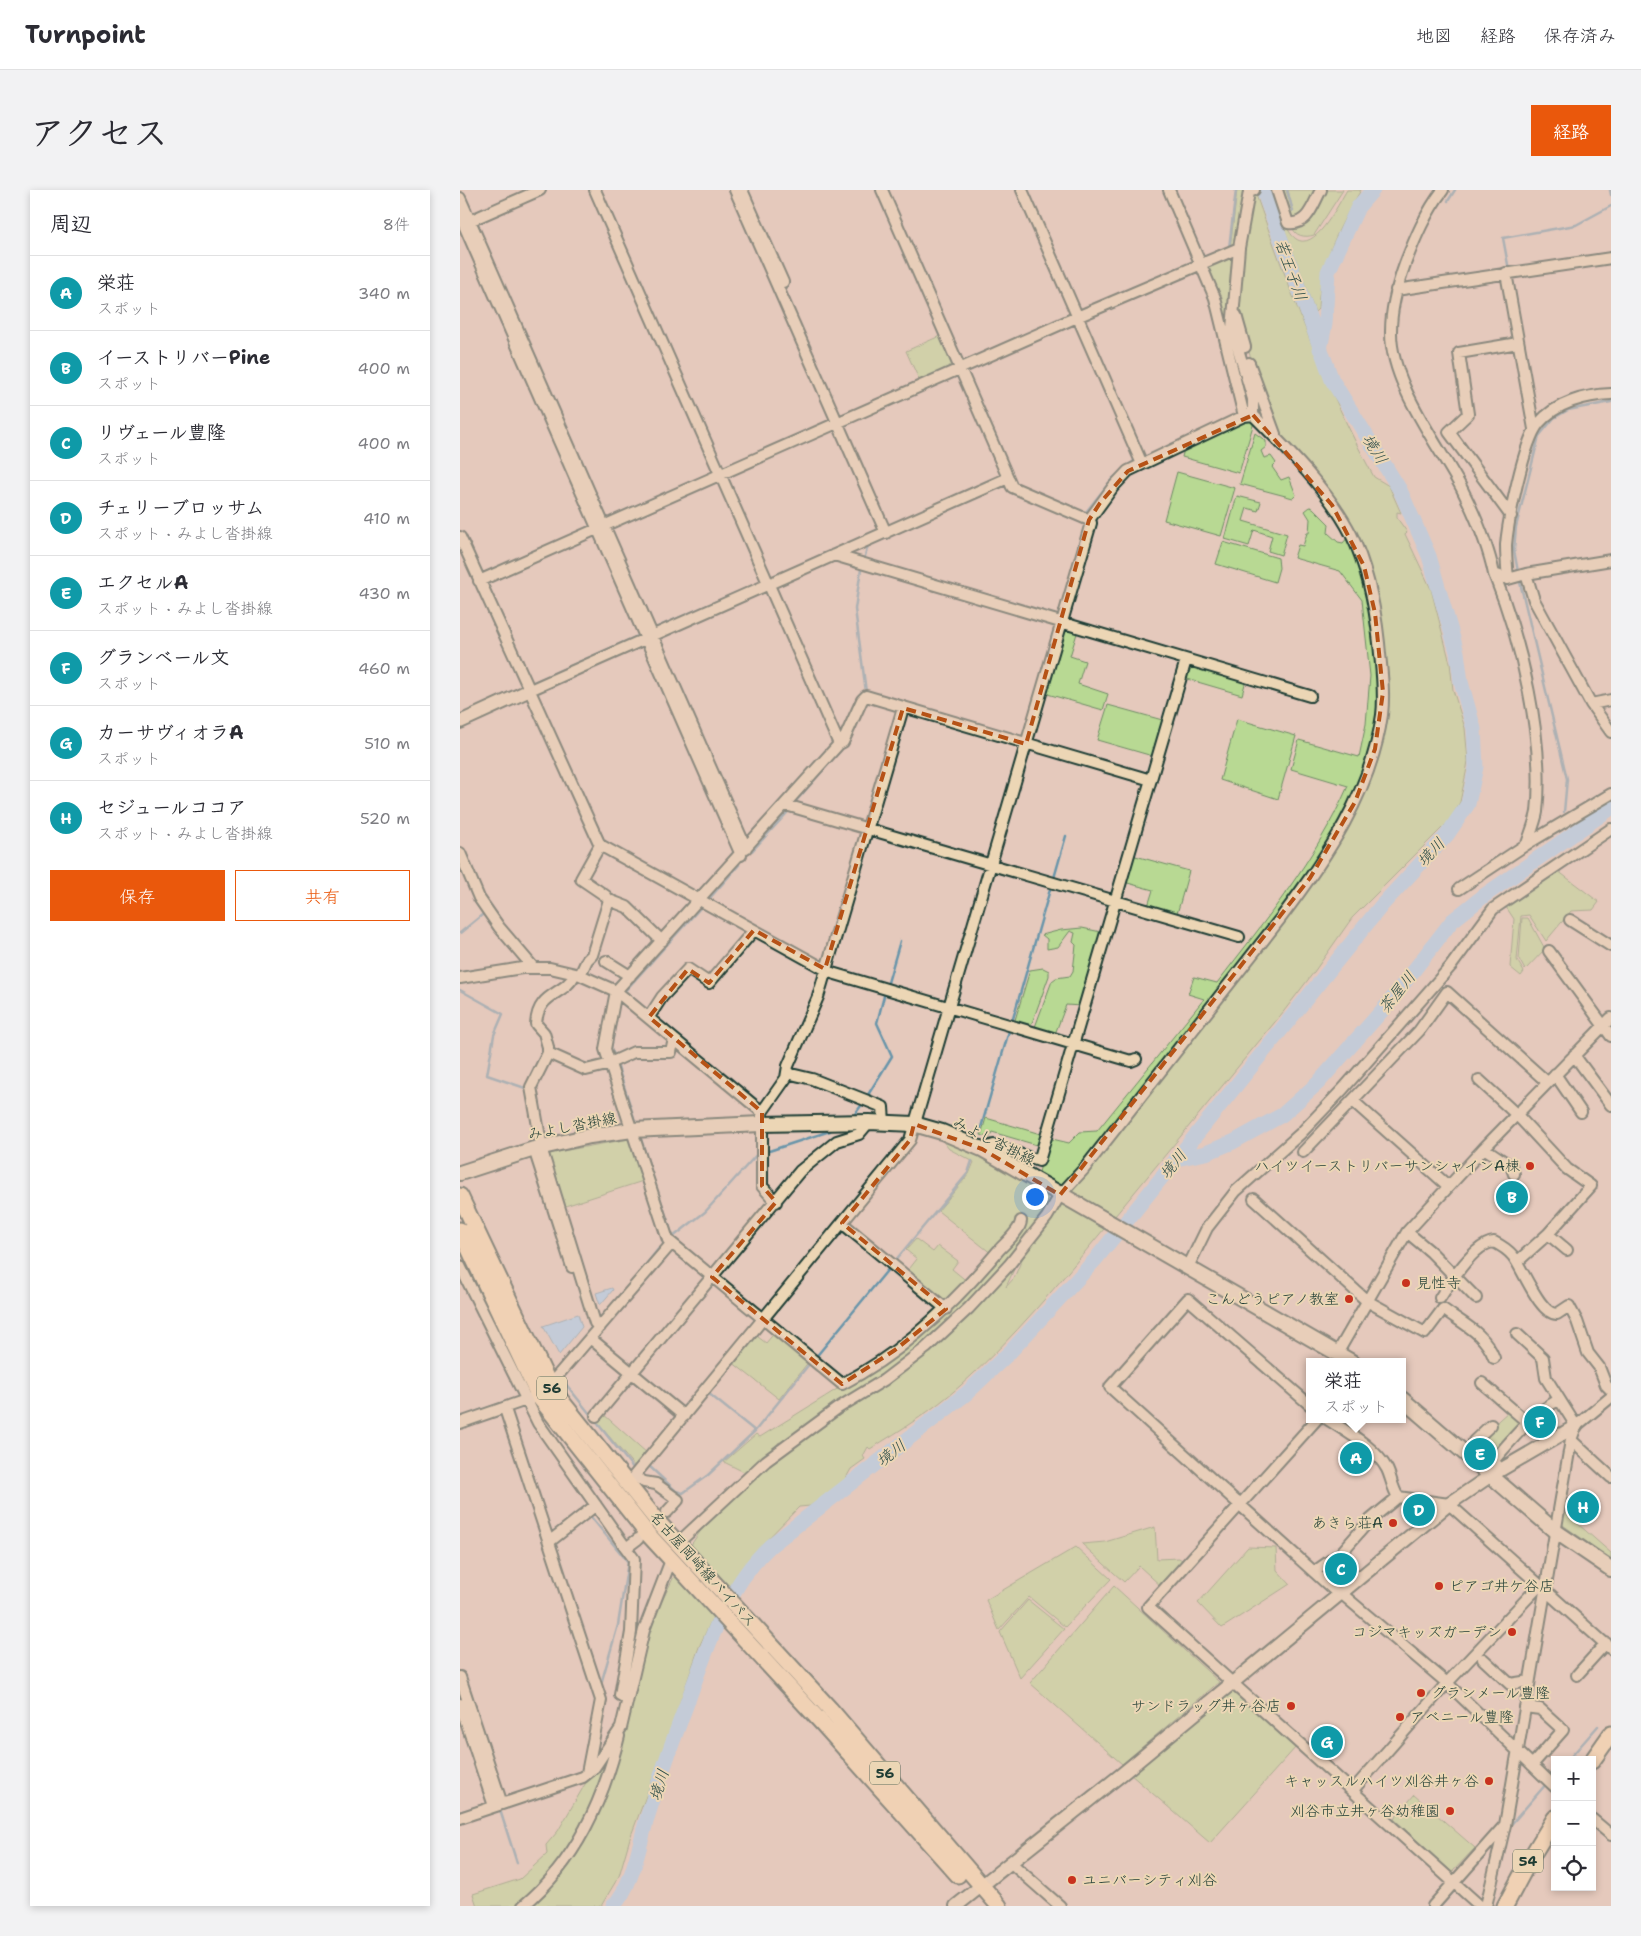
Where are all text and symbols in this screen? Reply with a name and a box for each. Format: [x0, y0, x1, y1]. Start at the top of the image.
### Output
text: Turnpoint [25, 19, 146, 51]
text: 地図 [1416, 24, 1452, 48]
text: 経路 [1480, 24, 1516, 48]
text: 保存済み [1544, 24, 1616, 48]
button: 経路 [1531, 105, 1611, 156]
text: アクセス [30, 109, 168, 156]
text: 周辺 [50, 210, 92, 238]
text: 8件 [383, 214, 410, 235]
water label: 若王子川 [1270, 236, 1312, 304]
text: 栄荘 [97, 270, 135, 295]
text: A [60, 283, 72, 304]
text: 340 m [358, 283, 410, 304]
text: スポット [97, 298, 161, 319]
text: イーストリバーPine [97, 345, 270, 370]
text: B [61, 358, 71, 379]
text: 400 m [357, 358, 410, 379]
text: スポット [97, 373, 161, 394]
text: リヴェール豊隆 [97, 420, 226, 445]
water label: 境川 [1358, 430, 1392, 468]
text: C [61, 433, 71, 454]
text: 400 m [357, 433, 410, 454]
text: スポット [97, 448, 161, 469]
text: チェリーブロッサム [97, 495, 264, 520]
text: D [60, 508, 72, 529]
text: 410 m [363, 508, 410, 529]
text: スポット · みよし沓掛線 [97, 523, 272, 544]
text: エクセルA [97, 570, 188, 595]
text: E [61, 583, 71, 604]
text: 430 m [359, 583, 410, 604]
text: スポット · みよし沓掛線 [97, 598, 272, 619]
text: グランベール文 [97, 645, 229, 670]
text: F [61, 658, 71, 679]
text: 460 m [358, 658, 410, 679]
text: スポット [97, 673, 161, 694]
text: カーサヴィオラA [97, 720, 244, 745]
text: G [60, 733, 72, 754]
text: 510 m [364, 733, 410, 754]
text: スポット [97, 748, 161, 769]
text: セジュールココア [97, 795, 246, 820]
text: H [60, 808, 72, 829]
text: 520 m [360, 808, 410, 829]
text: スポット · みよし沓掛線 [97, 823, 272, 844]
water label: 境川 [1412, 833, 1450, 871]
button: 保存 [50, 870, 225, 921]
button: 共有 [235, 870, 410, 921]
water label: 茶屋川 [1374, 967, 1420, 1017]
street label: みよし沓掛線 [526, 1108, 618, 1144]
street label: みよし沓掛線 [949, 1112, 1039, 1170]
water label: 境川 [1155, 1145, 1191, 1183]
place label: ハイツイーストリバーサンシャインA棟 [1254, 1156, 1520, 1176]
marker: ハイツイーストリバーサンシャインA棟 [1524, 1160, 1536, 1172]
pin: B [1496, 1178, 1528, 1216]
your location [1022, 1184, 1048, 1210]
place label: 見性寺 [1416, 1273, 1461, 1293]
marker: 見性寺 [1400, 1277, 1412, 1289]
place label: こんどうピアノ教室 [1205, 1289, 1339, 1309]
marker: こんどうピアノ教室 [1343, 1293, 1355, 1305]
popup [1306, 1358, 1406, 1423]
text: 栄荘 [1324, 1368, 1362, 1393]
road number: 56 [537, 1376, 567, 1400]
text: スポット [1324, 1396, 1388, 1417]
pin: F [1524, 1403, 1556, 1441]
water label: 境川 [872, 1435, 910, 1471]
pin: E [1464, 1435, 1496, 1473]
pin: A [1340, 1439, 1372, 1477]
pin: H [1567, 1488, 1599, 1526]
pin: D [1403, 1491, 1435, 1529]
street label: 名古屋岡崎線バイパス [645, 1507, 761, 1631]
place label: あきら荘A [1312, 1513, 1383, 1533]
marker: あきら荘A [1387, 1517, 1399, 1529]
pin: C [1325, 1550, 1357, 1588]
place label: ピアゴ井ケ谷店 [1449, 1576, 1554, 1596]
marker: ピアゴ井ケ谷店 [1433, 1580, 1445, 1592]
place label: コジマキッズガーデン [1352, 1622, 1502, 1642]
marker: コジマキッズガーデン [1506, 1626, 1518, 1638]
place label: グランメール豊隆 [1431, 1683, 1550, 1703]
marker: グランメール豊隆 [1415, 1687, 1427, 1699]
place label: サンドラッグ井ヶ谷店 [1131, 1696, 1281, 1716]
marker: サンドラッグ井ヶ谷店 [1285, 1700, 1297, 1712]
place label: アベニール豊隆 [1410, 1707, 1514, 1727]
marker: アベニール豊隆 [1394, 1711, 1406, 1723]
pin: G [1311, 1723, 1343, 1761]
map controls [1551, 1756, 1596, 1891]
button: + [1551, 1756, 1596, 1801]
road number: 56 [870, 1762, 900, 1785]
water label: 境川 [644, 1767, 674, 1803]
place label: キャッスルハイツ刈谷井ヶ谷 [1284, 1771, 1479, 1791]
marker: キャッスルハイツ刈谷井ヶ谷 [1483, 1775, 1495, 1787]
place label: 刈谷市立井ヶ谷幼稚園 [1290, 1801, 1440, 1821]
button: − [1551, 1801, 1596, 1846]
marker: 刈谷市立井ヶ谷幼稚園 [1444, 1805, 1456, 1817]
button: locate [1551, 1846, 1596, 1891]
road number: 54 [1513, 1850, 1543, 1872]
place label: ユニバーシティ刈谷 [1082, 1870, 1217, 1890]
marker: ユニバーシティ刈谷 [1066, 1874, 1078, 1886]

